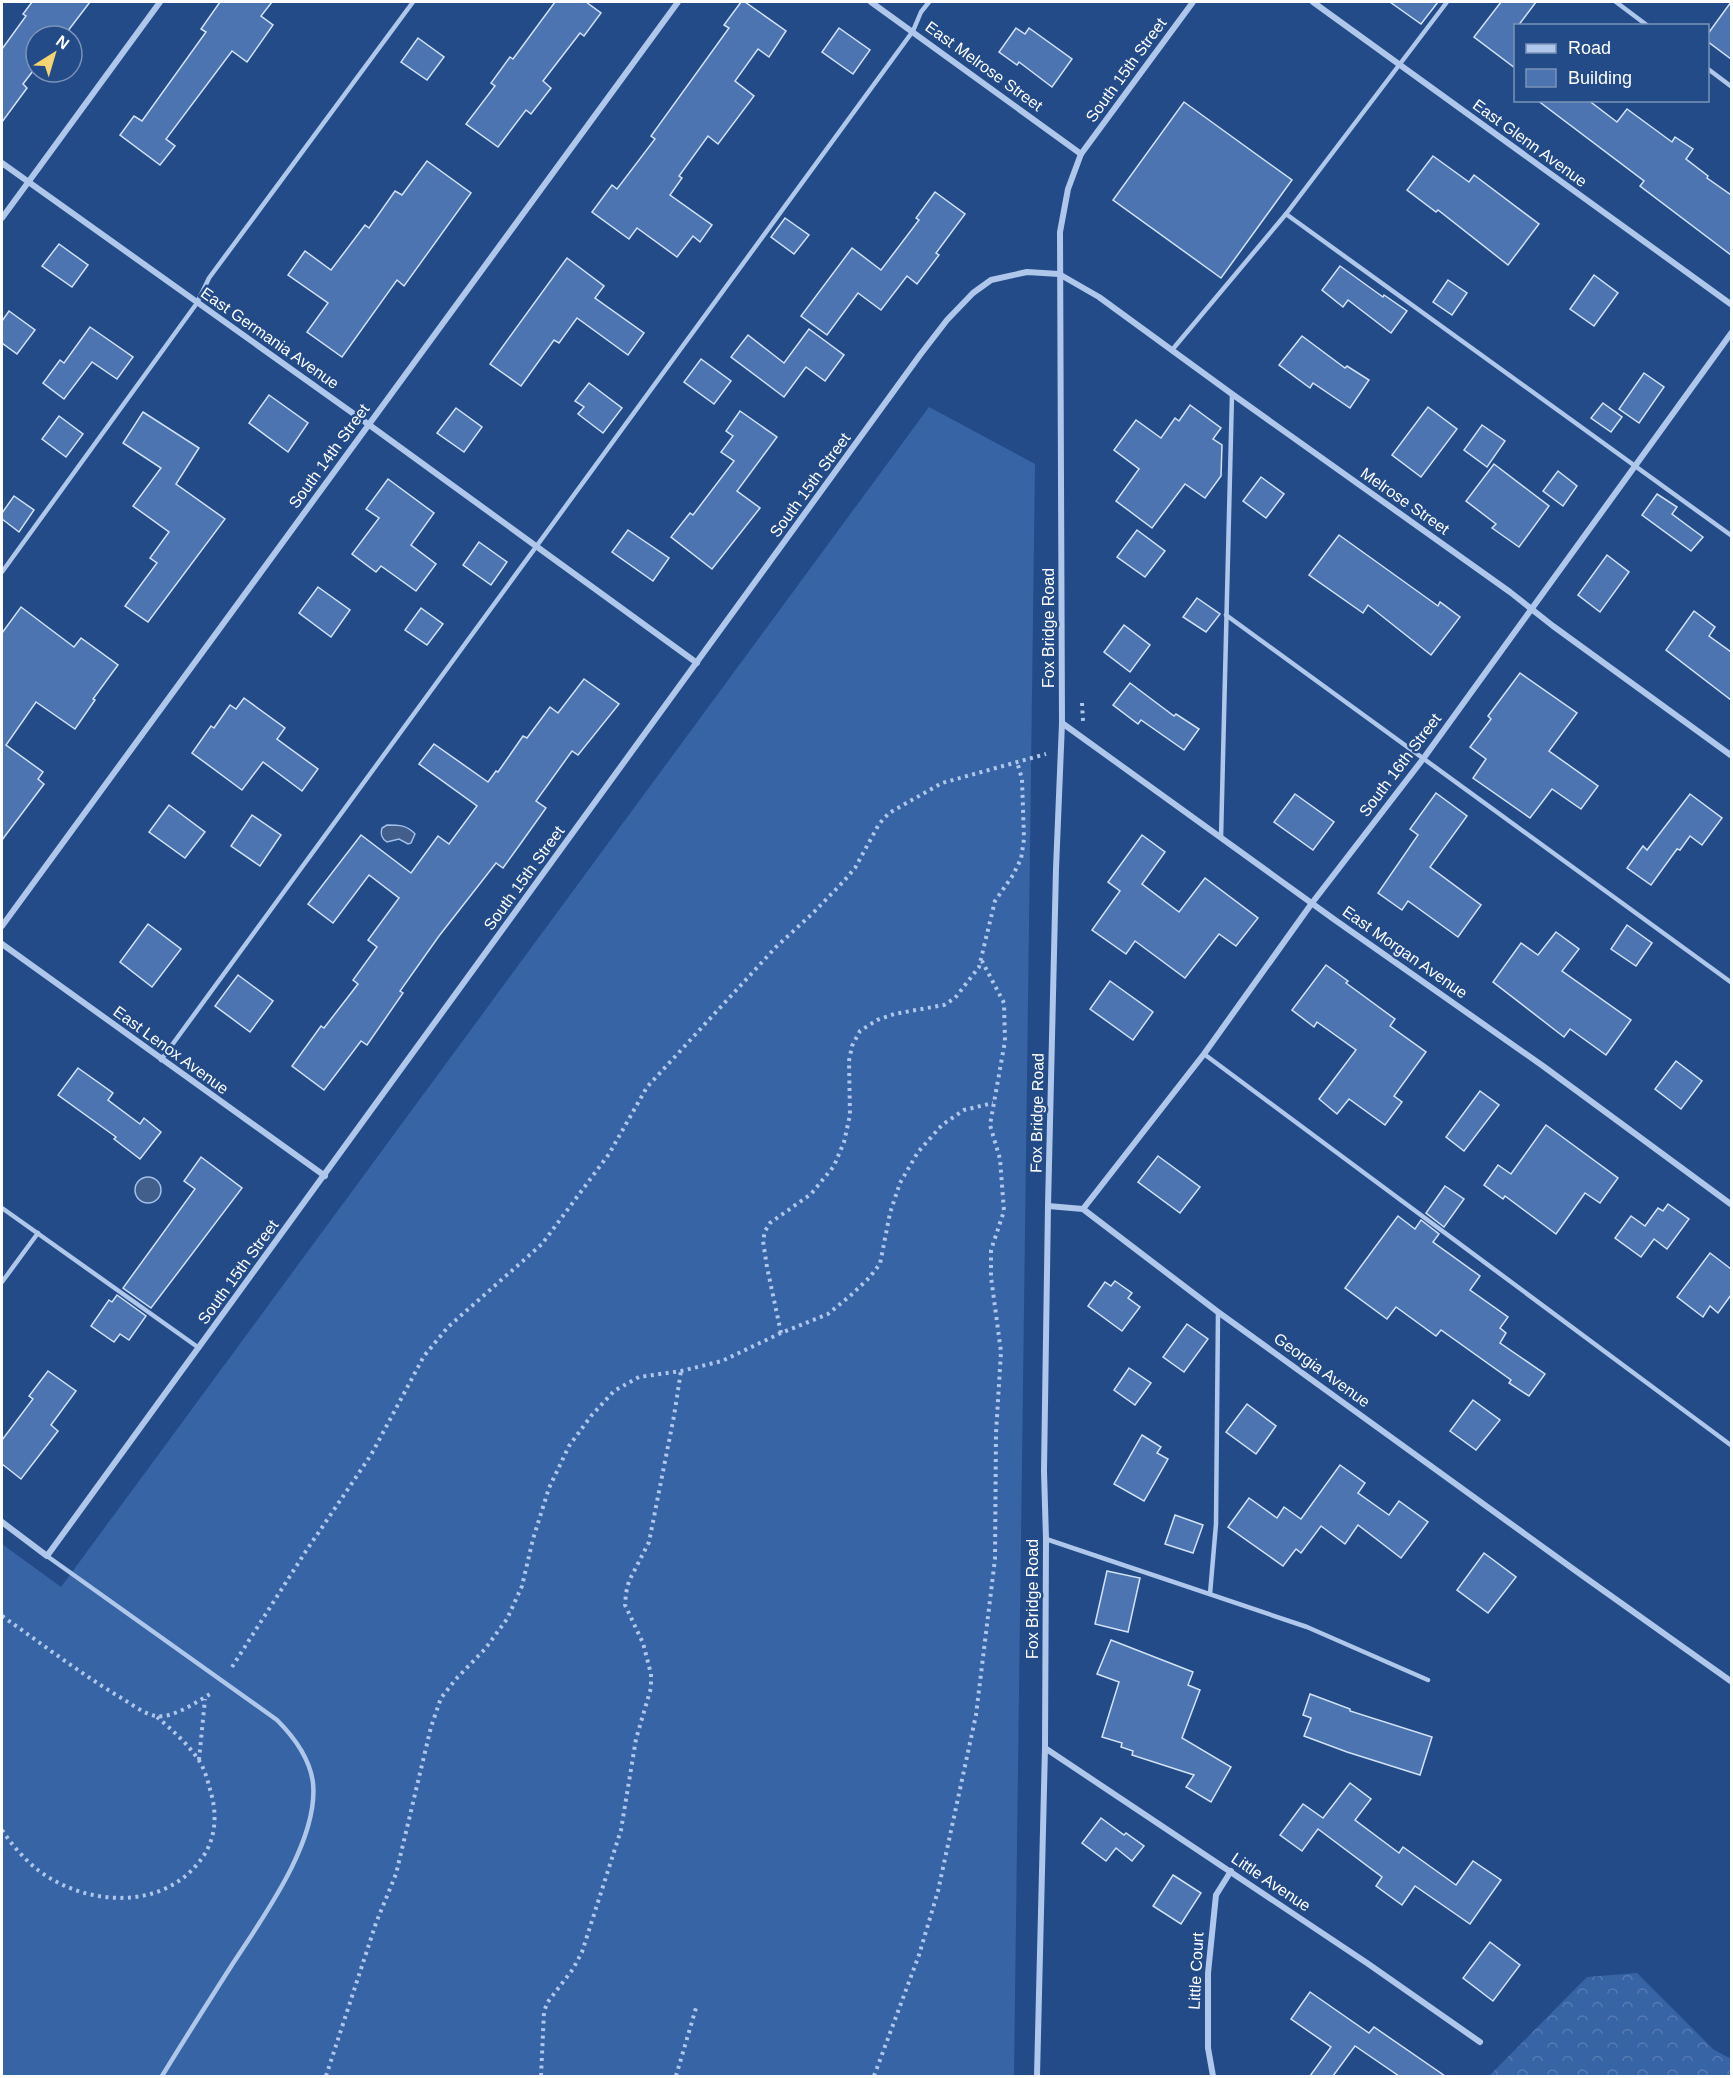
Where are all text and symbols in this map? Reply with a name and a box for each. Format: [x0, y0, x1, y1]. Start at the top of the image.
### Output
street label: South 15th Street [1083, 14, 1170, 125]
street label: East Melrose Street [922, 18, 1046, 114]
north arrow [24, 24, 84, 84]
legend [1514, 24, 1709, 102]
text: N [53, 32, 72, 53]
text: Road [1568, 38, 1611, 58]
text: Building [1568, 68, 1632, 88]
street label: East Glenn Avenue [1470, 96, 1590, 190]
street label: East Germania Avenue [198, 284, 342, 392]
street label: South 14th Street [286, 400, 373, 511]
street label: South 15th Street [767, 429, 854, 540]
street label: Melrose Street [1358, 464, 1453, 538]
street label: Fox Bridge Road [1040, 568, 1057, 688]
street label: South 16th Street [1356, 710, 1445, 820]
street label: South 15th Street [481, 822, 568, 933]
street label: East Morgan Avenue [1339, 903, 1471, 1002]
street label: East Lenox Avenue [110, 1003, 232, 1097]
street label: Fox Bridge Road [1027, 1053, 1047, 1173]
street label: South 15th Street [195, 1216, 282, 1327]
street label: Georgia Avenue [1271, 1329, 1373, 1411]
street label: Fox Bridge Road [1024, 1539, 1041, 1659]
street label: Little Avenue [1228, 1849, 1314, 1915]
street label: Little Court [1185, 1931, 1207, 2010]

